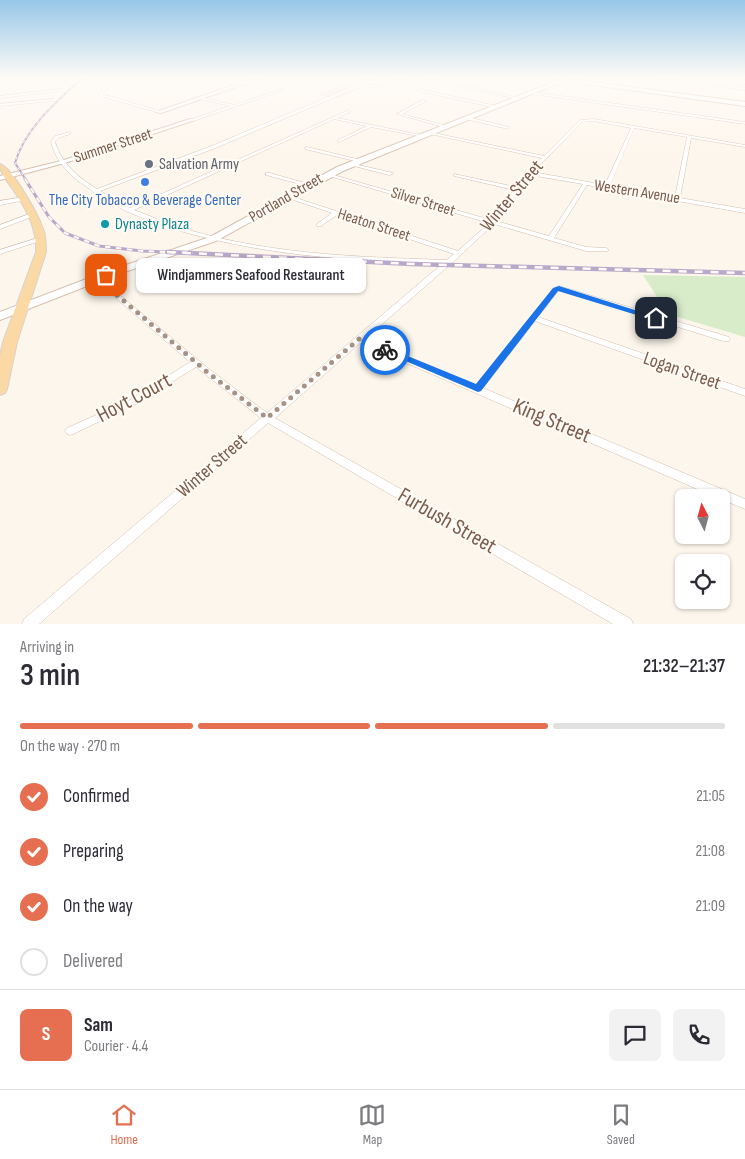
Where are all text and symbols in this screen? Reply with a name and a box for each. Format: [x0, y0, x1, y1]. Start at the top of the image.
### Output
street label: Summer Street [71, 124, 155, 168]
place label: Salvation Army [159, 155, 239, 174]
street label: Winter Street [476, 156, 549, 236]
marker: Salvation Army [143, 158, 155, 170]
street label: Portland Street [246, 169, 326, 227]
marker: The City Tobacco & Beverage Center [139, 176, 151, 188]
street label: Western Avenue [593, 176, 681, 208]
street label: Silver Street [389, 183, 458, 221]
place label: The City Tobacco & Beverage Center [49, 191, 242, 210]
street label: Heaton Street [335, 204, 413, 246]
place label: Dynasty Plaza [115, 215, 189, 234]
marker: Dynasty Plaza [99, 218, 111, 230]
pin [85, 254, 127, 296]
callout: Windjammers Seafood Restaurant [136, 258, 366, 292]
icon: bag [92, 261, 120, 289]
text: Windjammers Seafood Restaurant [157, 266, 345, 285]
pin [635, 297, 677, 339]
icon: home [642, 304, 670, 332]
courier [360, 325, 410, 375]
icon: bike [371, 336, 399, 364]
street label: Logan Street [640, 347, 724, 395]
street label: Hoyt Court [92, 367, 176, 429]
street label: King Street [509, 393, 595, 450]
street label: Winter Street [172, 429, 252, 503]
street label: Furbush Street [393, 482, 501, 560]
north arrow [675, 489, 730, 544]
map controls [675, 489, 730, 609]
button: locate [675, 554, 730, 609]
text: Arriving in [20, 638, 74, 657]
text: 21:32–21:37 [643, 655, 725, 678]
text: 3 min [20, 656, 80, 695]
text: On the way · 270 m [20, 737, 120, 756]
icon: check [20, 783, 48, 811]
text: Confirmed [63, 785, 130, 808]
text: 21:05 [696, 787, 725, 806]
icon: check [20, 838, 48, 866]
text: Preparing [63, 840, 124, 863]
text: 21:08 [696, 842, 725, 861]
icon: check [20, 893, 48, 921]
text: On the way [63, 895, 133, 918]
text: 21:09 [696, 897, 725, 916]
text: Delivered [63, 950, 123, 973]
button: chat [609, 1009, 661, 1061]
button: phone [673, 1009, 725, 1061]
text: Sam [84, 1014, 113, 1037]
text: S [42, 1023, 50, 1046]
text: Courier · 4.4 [84, 1037, 148, 1056]
tab: Home [110, 1101, 138, 1148]
tab: Map [358, 1101, 386, 1148]
tab: Saved [607, 1101, 635, 1148]

